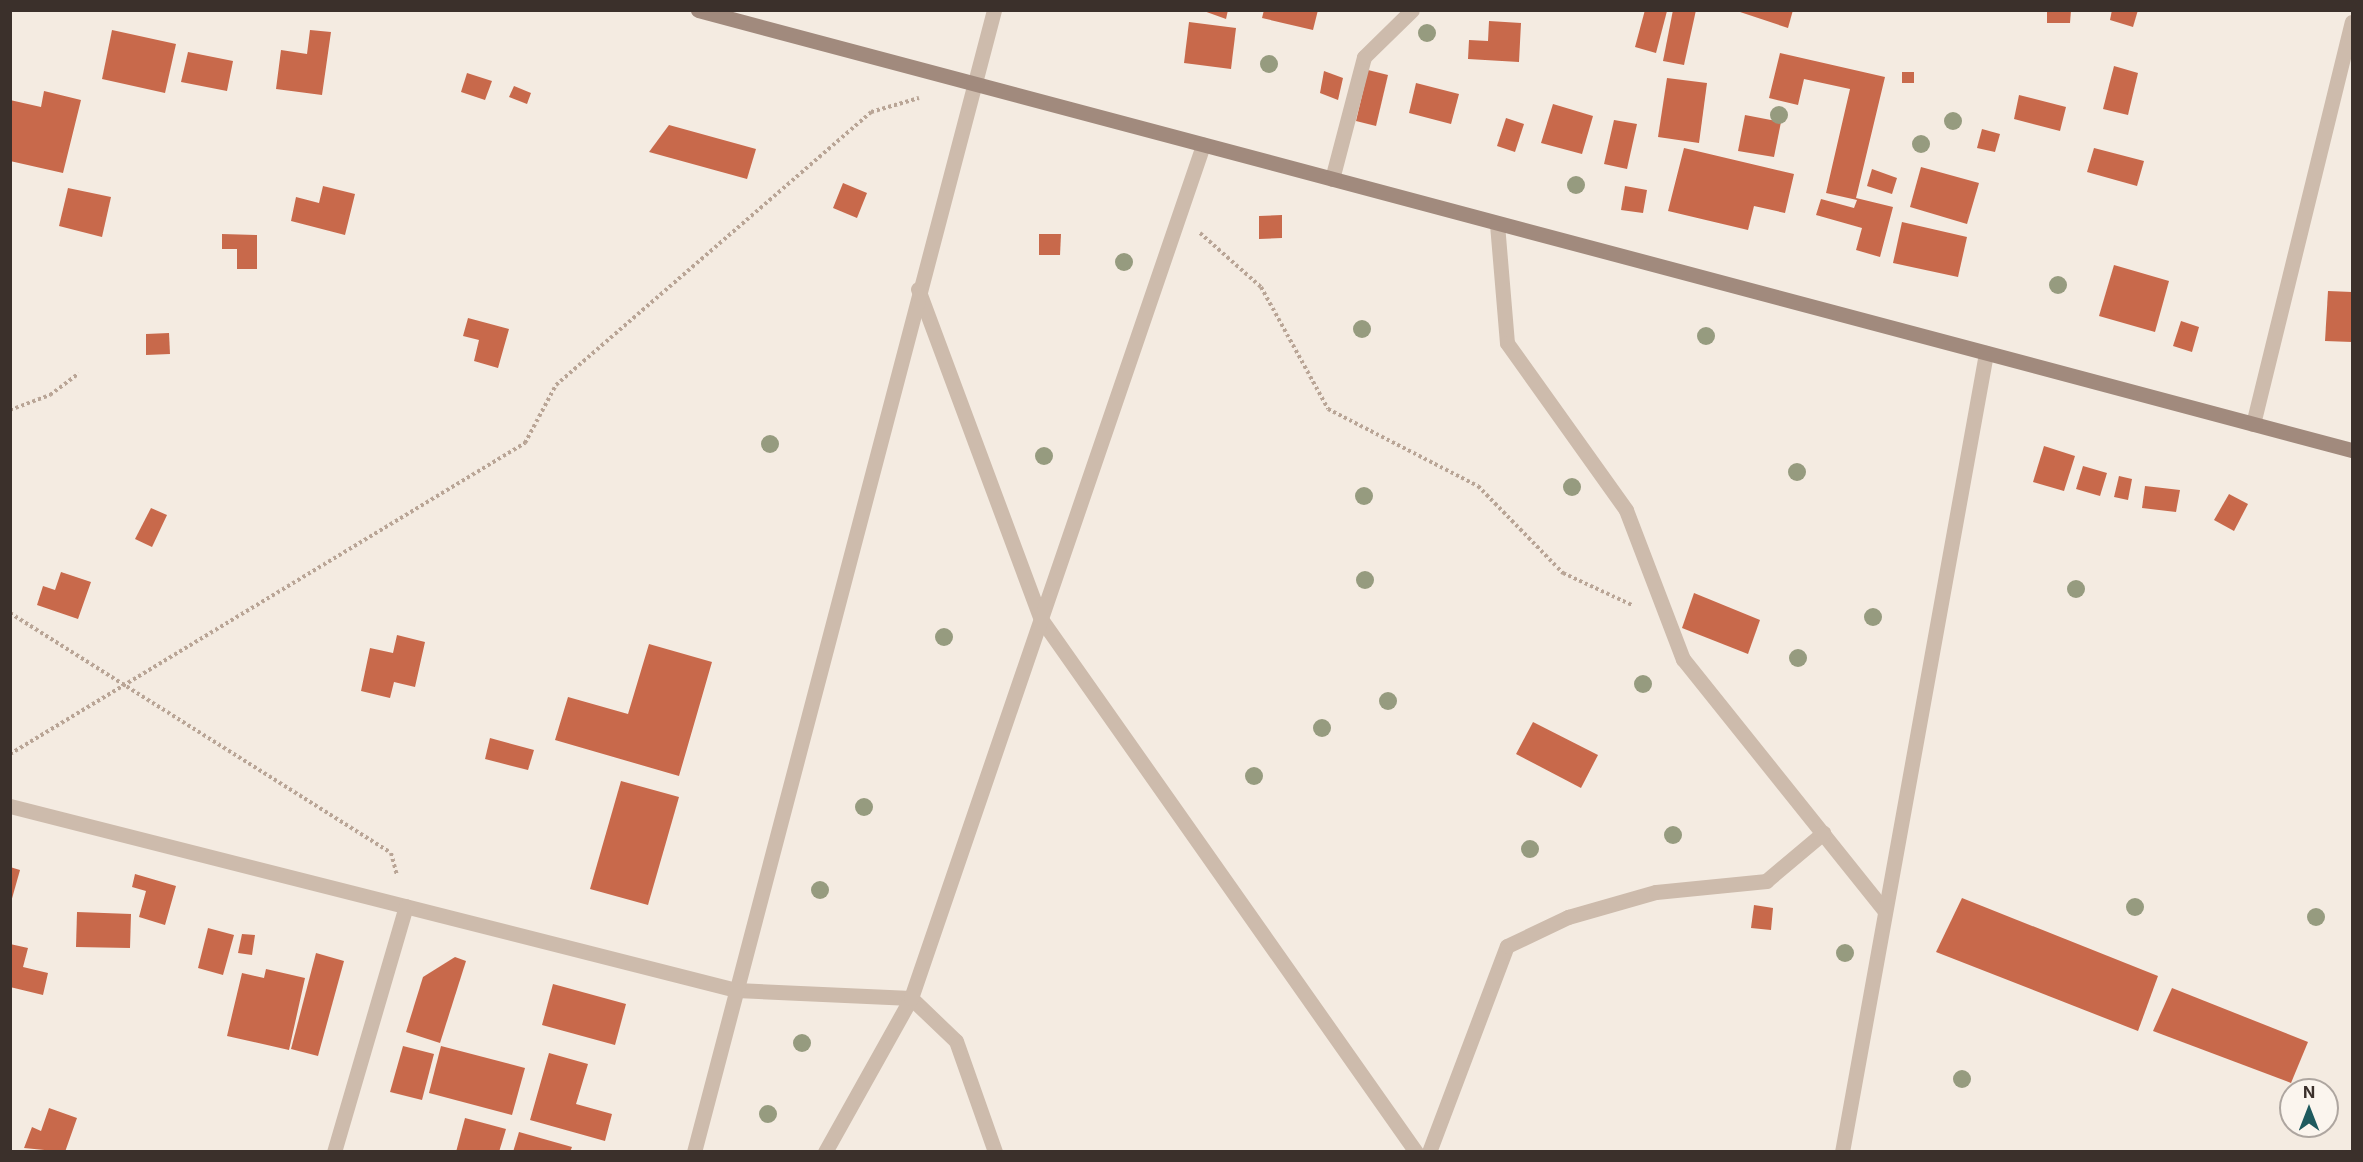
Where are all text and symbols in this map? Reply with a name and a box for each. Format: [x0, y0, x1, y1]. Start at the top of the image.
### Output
north arrow [2279, 1078, 2339, 1138]
text: N [2303, 1082, 2315, 1102]

